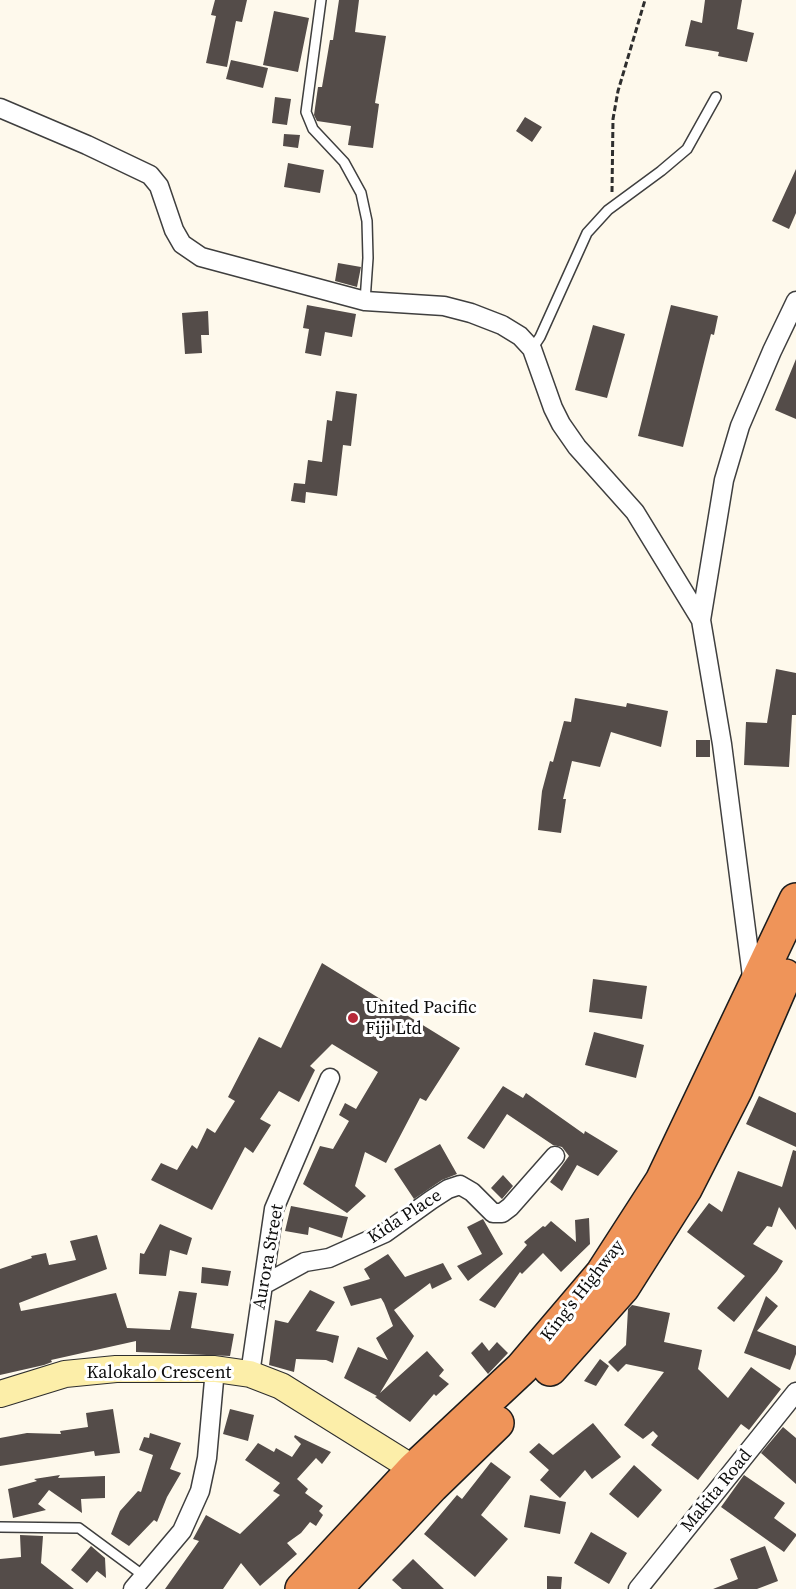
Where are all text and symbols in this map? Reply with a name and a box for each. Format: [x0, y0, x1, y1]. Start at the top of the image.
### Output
place label: United Pacific Fiji Ltd [365, 997, 477, 1040]
marker: United Pacific Fiji Ltd [346, 1011, 360, 1025]
street label: Kida Place [364, 1185, 446, 1249]
street label: Aurora Street [249, 1203, 289, 1311]
street label: King's Highway [537, 1236, 629, 1346]
street label: Kalokalo Crescent [87, 1362, 231, 1384]
street label: Makita Road [677, 1445, 757, 1537]

